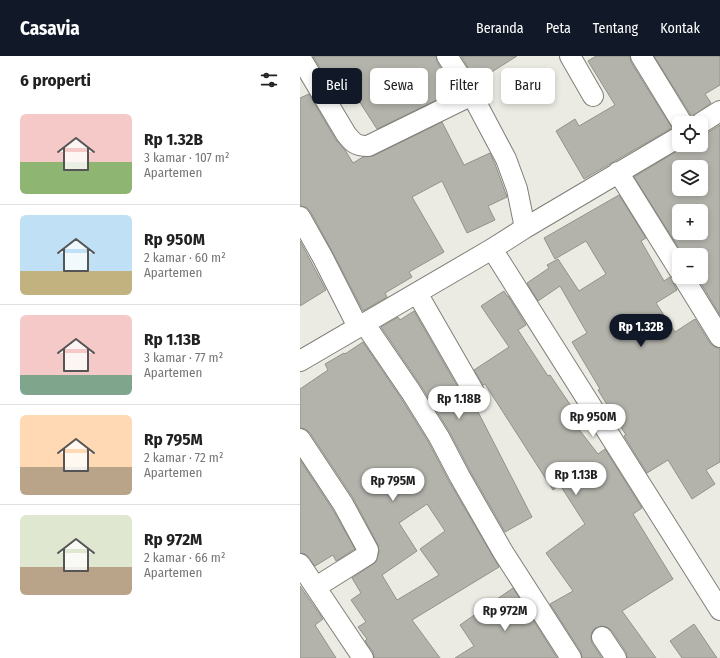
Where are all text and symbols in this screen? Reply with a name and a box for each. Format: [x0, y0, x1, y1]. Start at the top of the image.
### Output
text: Casavia [20, 17, 80, 40]
text: Beranda [476, 20, 524, 37]
text: Peta [546, 20, 571, 37]
text: Tentang [593, 20, 638, 37]
text: Kontak [660, 20, 700, 37]
chip: Beli [312, 68, 362, 104]
chip: Sewa [370, 68, 428, 104]
chip: Filter [436, 68, 493, 104]
chip: Baru [501, 68, 555, 104]
icon: filters [258, 69, 280, 91]
text: 6 properti [20, 70, 91, 91]
map controls [672, 116, 708, 284]
button: locate [672, 116, 708, 152]
text: Rp 1.32B [144, 129, 203, 150]
icon: home [52, 130, 100, 178]
text: 3 kamar · 107 m² [144, 150, 230, 165]
button: layers [672, 160, 708, 196]
text: Apartemen [144, 165, 202, 180]
button: + [672, 204, 708, 240]
text: Rp 950M [144, 229, 205, 250]
icon: home [52, 231, 100, 279]
button: − [672, 248, 708, 284]
text: 2 kamar · 60 m² [144, 250, 226, 265]
text: Apartemen [144, 265, 202, 280]
pin: Rp 1.32B [600, 314, 682, 348]
text: Rp 1.32B [618, 319, 664, 334]
text: Rp 1.13B [144, 329, 200, 350]
icon: home [52, 331, 100, 379]
text: 3 kamar · 77 m² [144, 350, 223, 365]
text: Apartemen [144, 365, 202, 380]
pin: Rp 1.18B [418, 386, 500, 420]
text: Rp 1.18B [437, 391, 481, 406]
pin: Rp 950M [556, 404, 630, 438]
text: Rp 950M [570, 409, 616, 424]
text: Rp 795M [144, 429, 203, 450]
icon: home [52, 431, 100, 479]
text: 2 kamar · 72 m² [144, 450, 223, 465]
pin: Rp 1.13B [535, 462, 617, 496]
text: Apartemen [144, 465, 202, 480]
text: Rp 1.13B [554, 467, 598, 482]
pin: Rp 795M [356, 468, 430, 502]
text: Rp 795M [371, 473, 415, 488]
text: Rp 972M [144, 529, 202, 550]
icon: home [52, 531, 100, 579]
text: 2 kamar · 66 m² [144, 550, 225, 565]
text: Apartemen [144, 565, 202, 580]
pin: Rp 972M [468, 598, 542, 632]
text: Rp 972M [483, 603, 527, 618]

